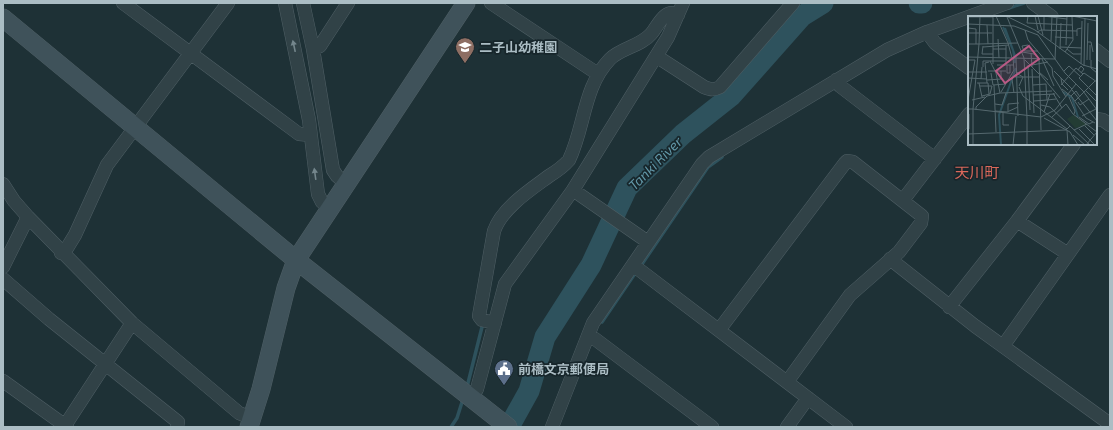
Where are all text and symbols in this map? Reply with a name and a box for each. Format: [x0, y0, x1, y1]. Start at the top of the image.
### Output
inset map [968, 16, 1097, 145]
school or university icon: 二子山幼稚園 [454, 36, 476, 64]
place label: 二子山幼稚園 [479, 39, 557, 55]
one-way arrow [290, 40, 296, 52]
water label: Tanki River [625, 132, 686, 193]
district label: 天川町 [954, 163, 1000, 181]
one-way arrow [312, 168, 318, 180]
public building icon: 前橋文京郵便局 [493, 358, 515, 386]
place label: 前橋文京郵便局 [518, 361, 609, 377]

